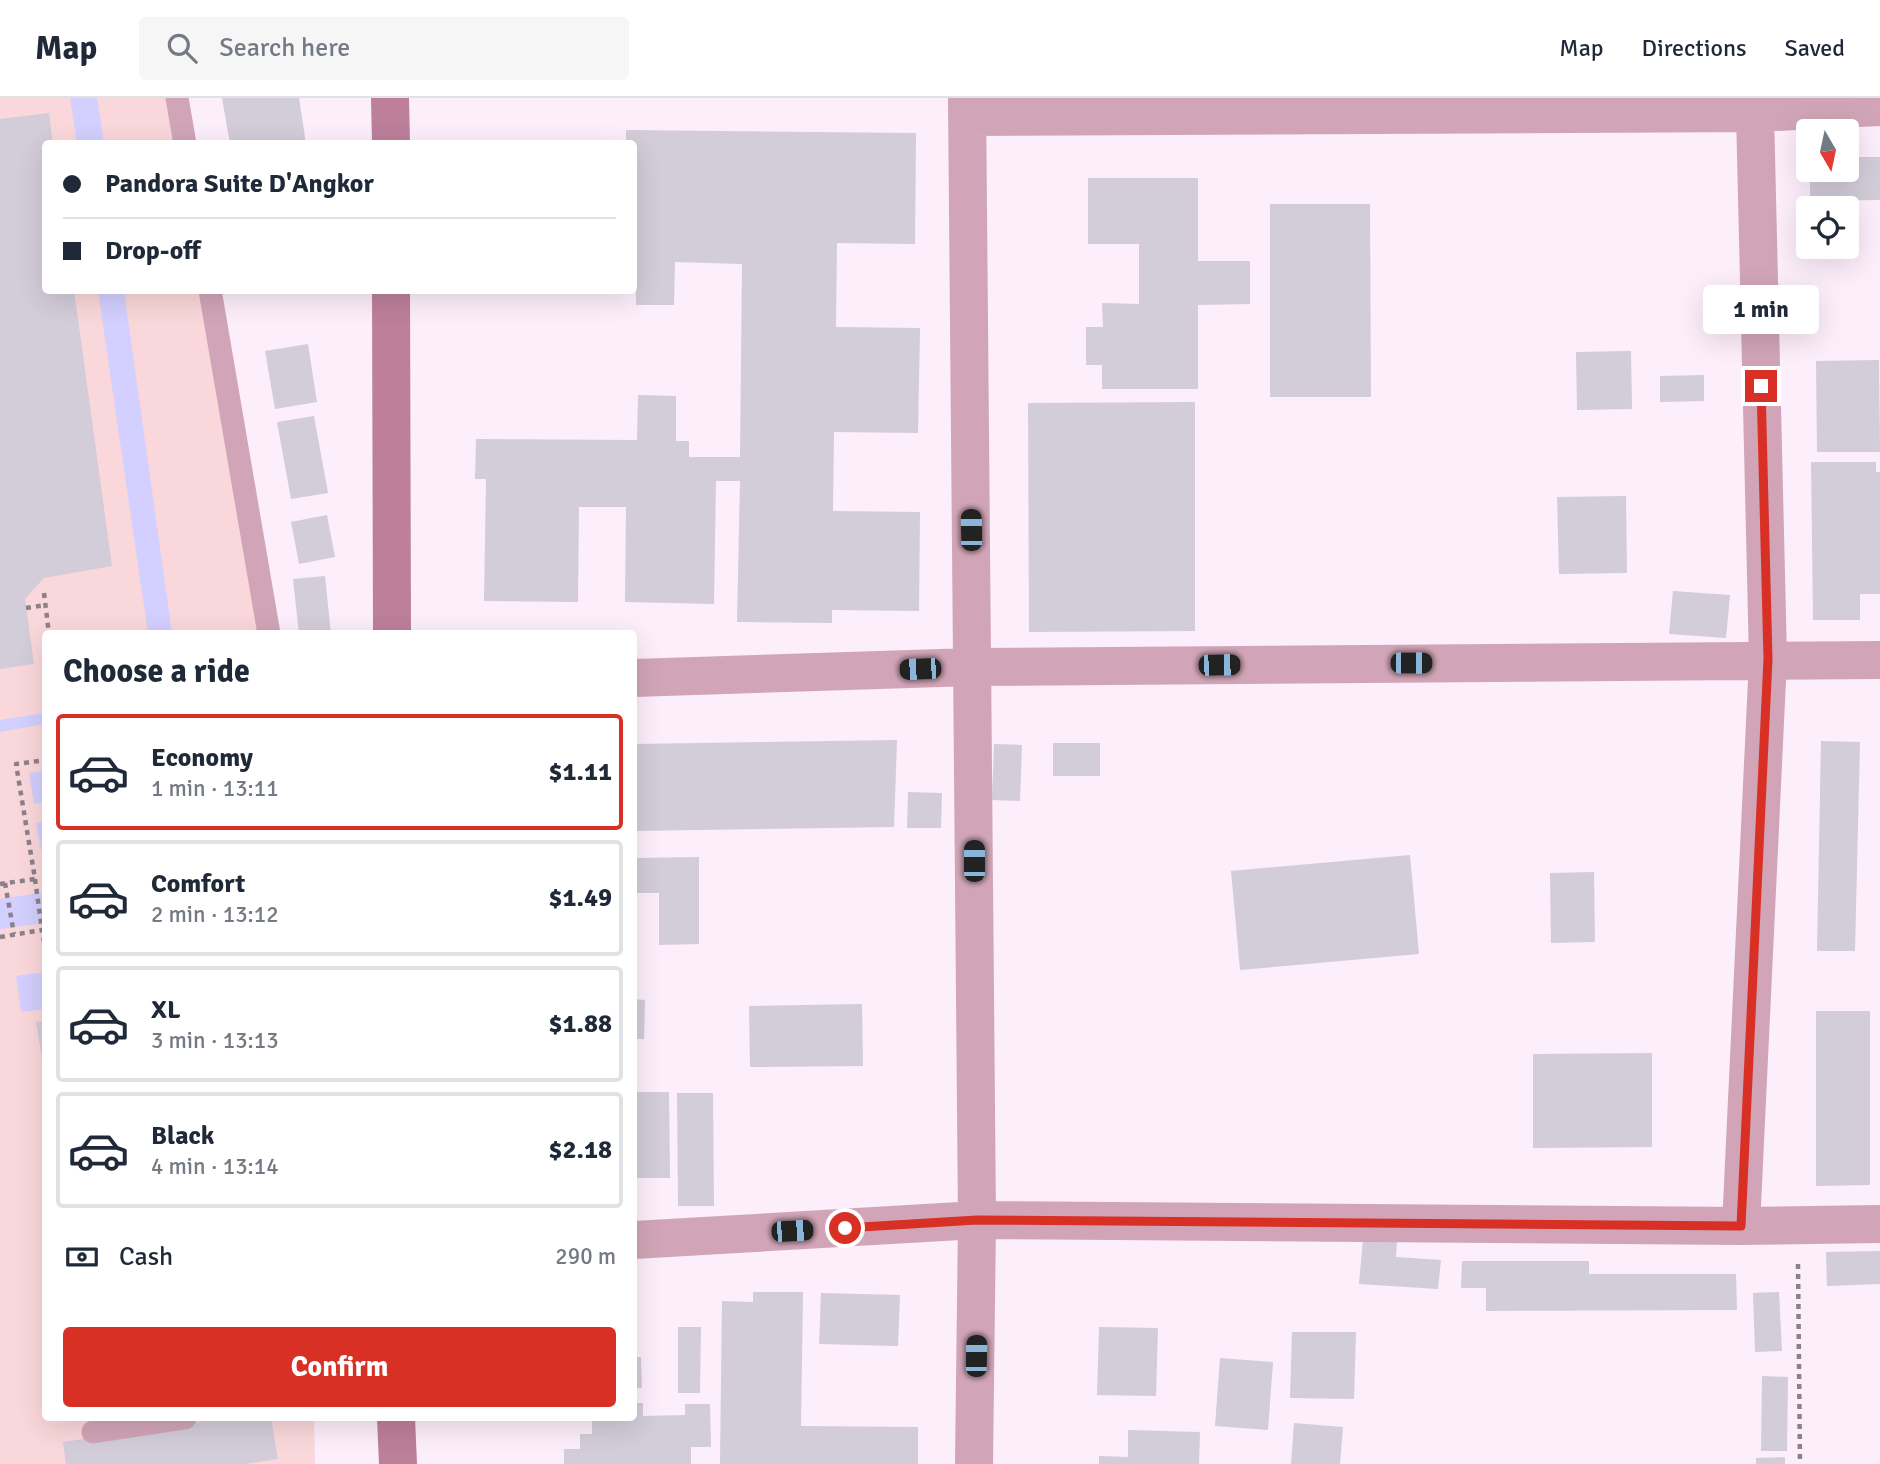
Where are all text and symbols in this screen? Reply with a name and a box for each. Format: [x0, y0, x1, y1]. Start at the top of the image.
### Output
search box [139, 17, 629, 80]
text: Map [35, 28, 97, 69]
icon: search [163, 29, 201, 67]
text: Search here [219, 32, 350, 64]
text: Map [1559, 33, 1604, 63]
text: Directions [1642, 33, 1747, 63]
text: Saved [1785, 33, 1845, 63]
north arrow [1796, 119, 1858, 182]
map controls [1796, 119, 1859, 259]
text: Pandora Suite D'Angkor [105, 168, 374, 200]
button: locate [1796, 196, 1859, 259]
text: Drop-off [105, 235, 201, 267]
callout: 1 min [1703, 285, 1819, 334]
text: 1 min [1733, 295, 1789, 324]
route end [1745, 370, 1777, 402]
car [961, 509, 982, 551]
text: Choose a ride [63, 652, 250, 691]
car [1391, 653, 1433, 674]
car [1198, 654, 1241, 676]
car [899, 658, 942, 680]
icon: car [67, 741, 130, 804]
text: Economy [151, 742, 253, 774]
text: $1.11 [548, 756, 612, 788]
text: 1 min · 13:11 [151, 774, 279, 803]
car [964, 840, 985, 882]
icon: car [67, 867, 130, 930]
text: Comfort [151, 868, 245, 900]
text: $1.49 [548, 882, 612, 914]
text: 2 min · 13:12 [151, 900, 279, 929]
icon: car [67, 993, 130, 1056]
text: XL [151, 994, 181, 1026]
text: $1.88 [548, 1008, 612, 1040]
text: 3 min · 13:13 [151, 1026, 279, 1055]
icon: car [67, 1119, 130, 1182]
text: Black [151, 1120, 214, 1152]
text: $2.18 [548, 1134, 612, 1166]
text: 4 min · 13:14 [151, 1152, 279, 1181]
route start [829, 1212, 861, 1244]
car [771, 1219, 814, 1243]
icon: cash [63, 1238, 101, 1276]
text: Cash [119, 1241, 173, 1273]
text: 290 m [555, 1242, 616, 1271]
button: Confirm [63, 1327, 616, 1407]
car [966, 1335, 987, 1377]

